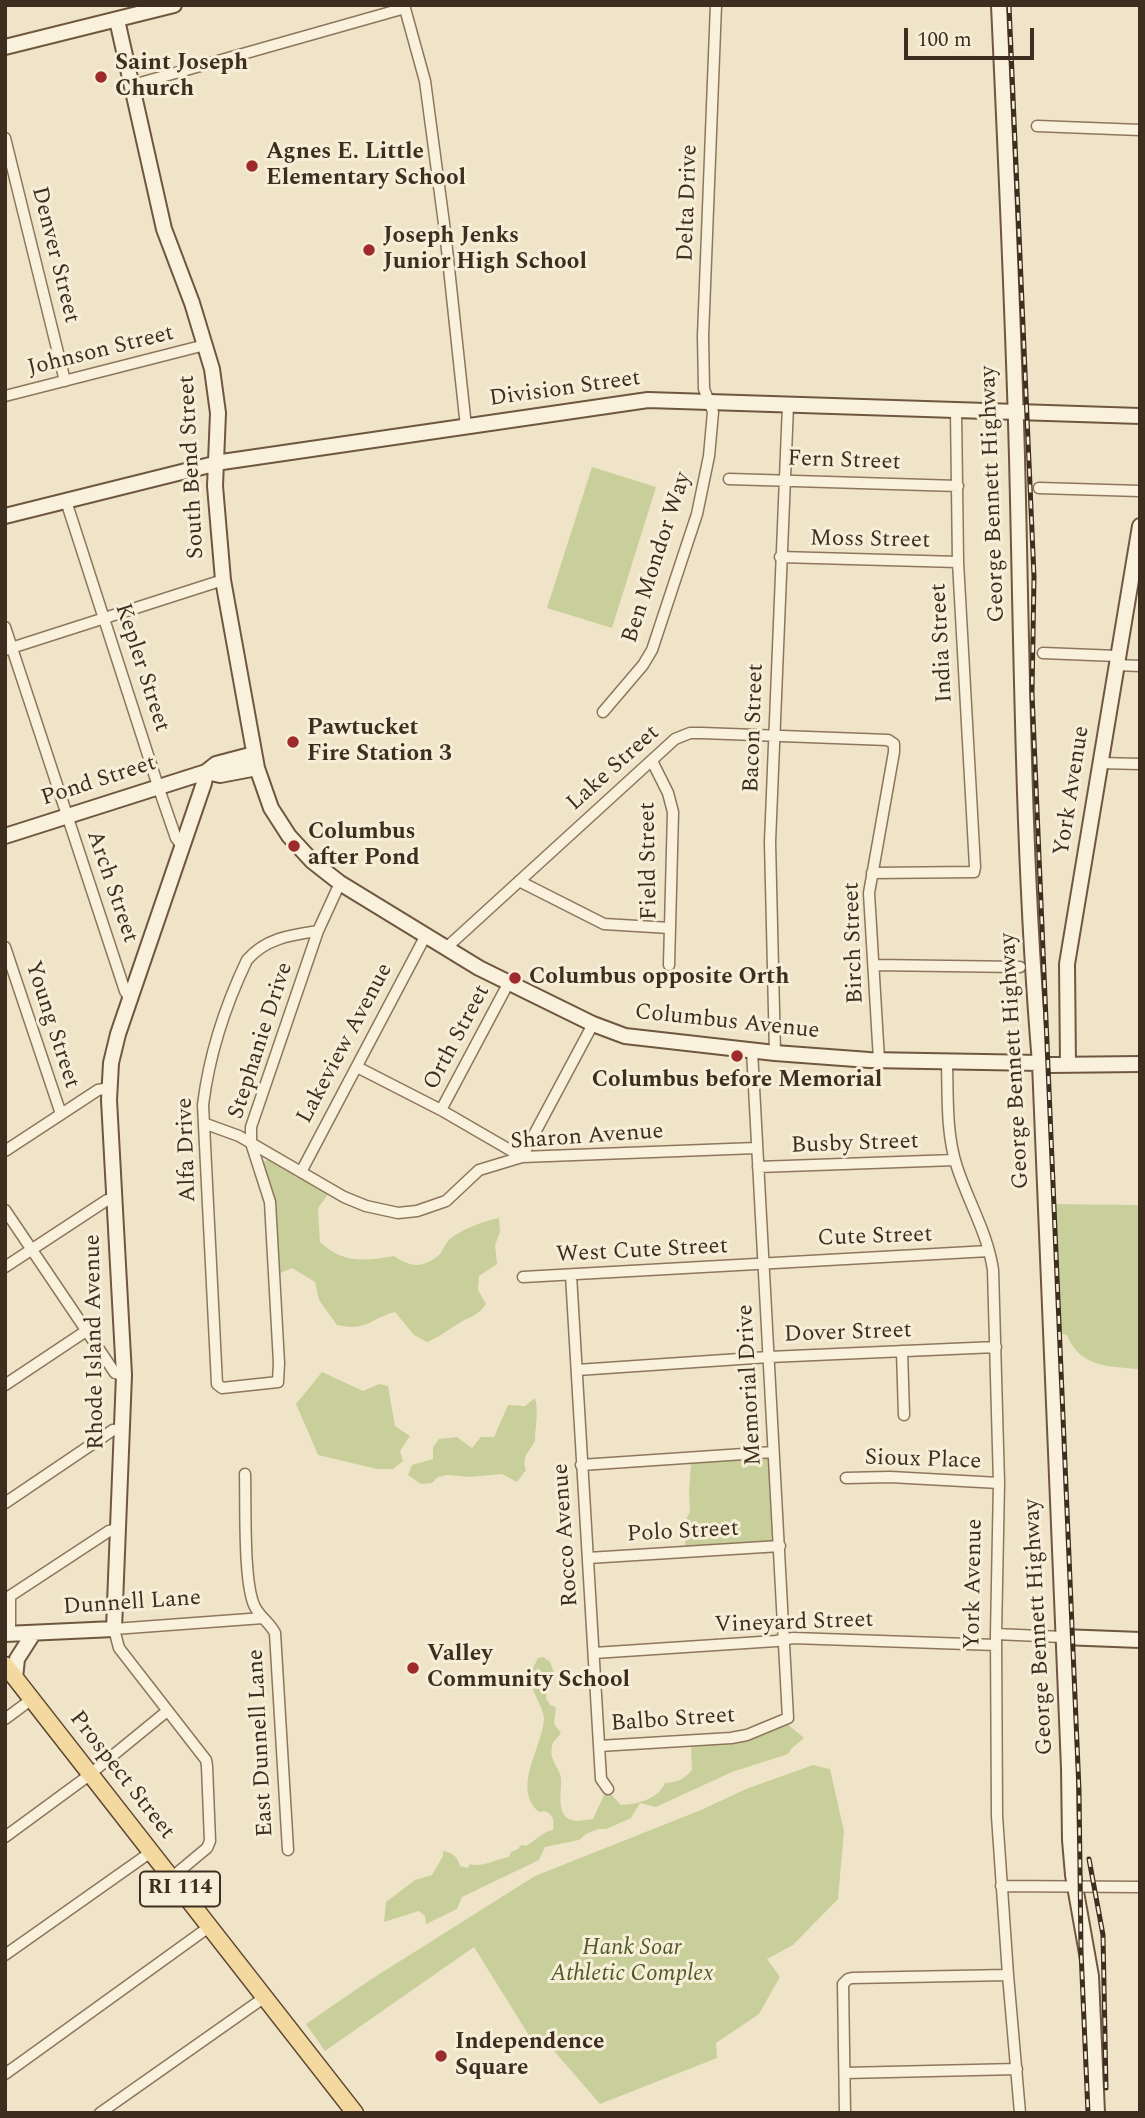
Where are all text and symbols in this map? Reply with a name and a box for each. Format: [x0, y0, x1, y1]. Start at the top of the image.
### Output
scale bar [907, 14, 1036, 58]
text: 100 m [917, 24, 972, 56]
place label: Saint Joseph Church [115, 50, 248, 104]
marker: Saint Joseph Church [93, 69, 109, 85]
place label: Agnes E. Little Elementary School [266, 139, 466, 193]
street label: Delta Drive [673, 144, 705, 262]
marker: Agnes E. Little Elementary School [244, 158, 260, 174]
street label: Denver Street [24, 184, 84, 326]
place label: Joseph Jenks Junior High School [383, 223, 587, 277]
marker: Joseph Jenks Junior High School [361, 242, 377, 258]
street label: Johnson Street [25, 321, 177, 383]
street label: George Bennett Highway [976, 365, 1012, 623]
street label: Division Street [488, 366, 642, 414]
street label: South Bend Street [174, 374, 212, 560]
street label: Fern Street [787, 446, 901, 478]
street label: Ben Mondor Way [617, 469, 699, 647]
street label: Moss Street [810, 526, 930, 556]
street label: India Street [926, 582, 960, 704]
street label: Kepler Street [107, 600, 175, 736]
street label: Bacon Street [739, 663, 771, 793]
place label: Pawtucket Fire Station 3 [307, 715, 452, 769]
street label: Lake Street [562, 720, 666, 818]
street label: York Avenue [1049, 724, 1097, 858]
marker: Pawtucket Fire Station 3 [285, 734, 301, 750]
street label: Pond Street [38, 750, 160, 814]
street label: Field Street [635, 802, 665, 920]
place label: Columbus after Pond [308, 819, 420, 873]
street label: Arch Street [79, 827, 143, 947]
marker: Columbus after Pond [286, 838, 302, 854]
street label: Birch Street [839, 882, 871, 1004]
street label: George Bennett Highway [995, 932, 1037, 1190]
street label: Young Street [17, 958, 85, 1092]
street label: Stephanie Drive [224, 959, 300, 1123]
street label: Lakeview Avenue [292, 959, 400, 1129]
place label: Columbus opposite Orth [529, 964, 789, 992]
marker: Columbus opposite Orth [507, 970, 523, 986]
street label: Orth Street [419, 981, 497, 1095]
street label: Columbus Avenue [633, 1000, 821, 1046]
marker: Columbus before Memorial [729, 1048, 745, 1064]
place label: Columbus before Memorial [592, 1067, 882, 1095]
street label: Alfa Drive [172, 1097, 204, 1203]
street label: Sharon Avenue [510, 1119, 664, 1157]
street label: Busby Street [791, 1129, 919, 1161]
street label: Cute Street [817, 1222, 933, 1254]
street label: Rhode Island Avenue [80, 1234, 112, 1450]
street label: West Cute Street [555, 1234, 729, 1270]
street label: Memorial Drive [733, 1304, 769, 1466]
street label: Dover Street [784, 1318, 912, 1350]
street label: Sioux Place [864, 1445, 982, 1477]
street label: Rocco Avenue [548, 1462, 586, 1608]
street label: George Bennett Highway [1019, 1498, 1061, 1756]
street label: Polo Street [626, 1516, 740, 1550]
street label: York Avenue [960, 1518, 990, 1650]
street label: Dunnell Lane [62, 1585, 202, 1623]
street label: Vineyard Street [714, 1607, 874, 1641]
place label: Valley Community School [427, 1641, 630, 1695]
street label: East Dunnell Lane [243, 1648, 281, 1838]
marker: Valley Community School [405, 1660, 421, 1676]
street label: Balbo Street [610, 1703, 736, 1739]
street label: Prospect Street [62, 1706, 180, 1846]
road number: RI 114 [140, 1871, 220, 1906]
park label: Hank Soar Athletic Complex [550, 1935, 714, 1989]
place label: Independence Square [455, 2029, 604, 2083]
marker: Independence Square [433, 2048, 449, 2064]

